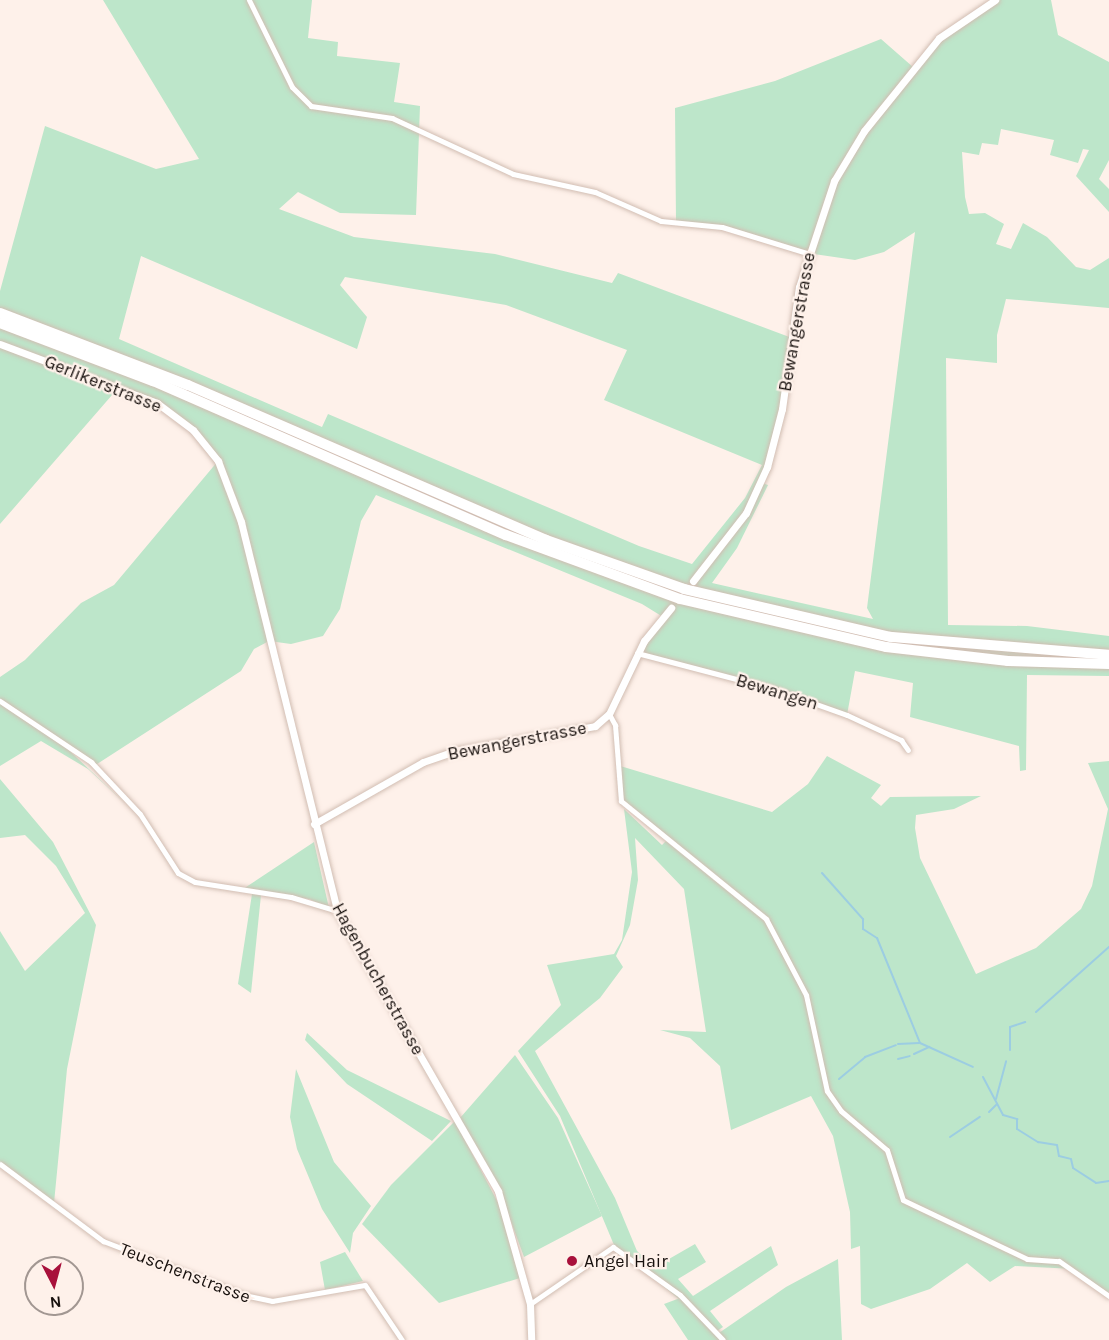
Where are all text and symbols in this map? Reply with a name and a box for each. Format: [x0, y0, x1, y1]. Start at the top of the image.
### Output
street label: Bewangerstrasse [774, 251, 820, 393]
street label: Gerlikerstrasse [41, 351, 165, 417]
street label: Bewangen [733, 669, 821, 715]
street label: Bewangerstrasse [446, 717, 588, 765]
street label: Hagenbucherstrasse [327, 899, 429, 1059]
street label: Teuschenstrasse [117, 1238, 253, 1308]
place label: Angel Hair [584, 1250, 668, 1272]
marker: Angel Hair [565, 1254, 579, 1268]
north arrow [24, 1256, 84, 1316]
text: N [49, 1292, 62, 1312]

